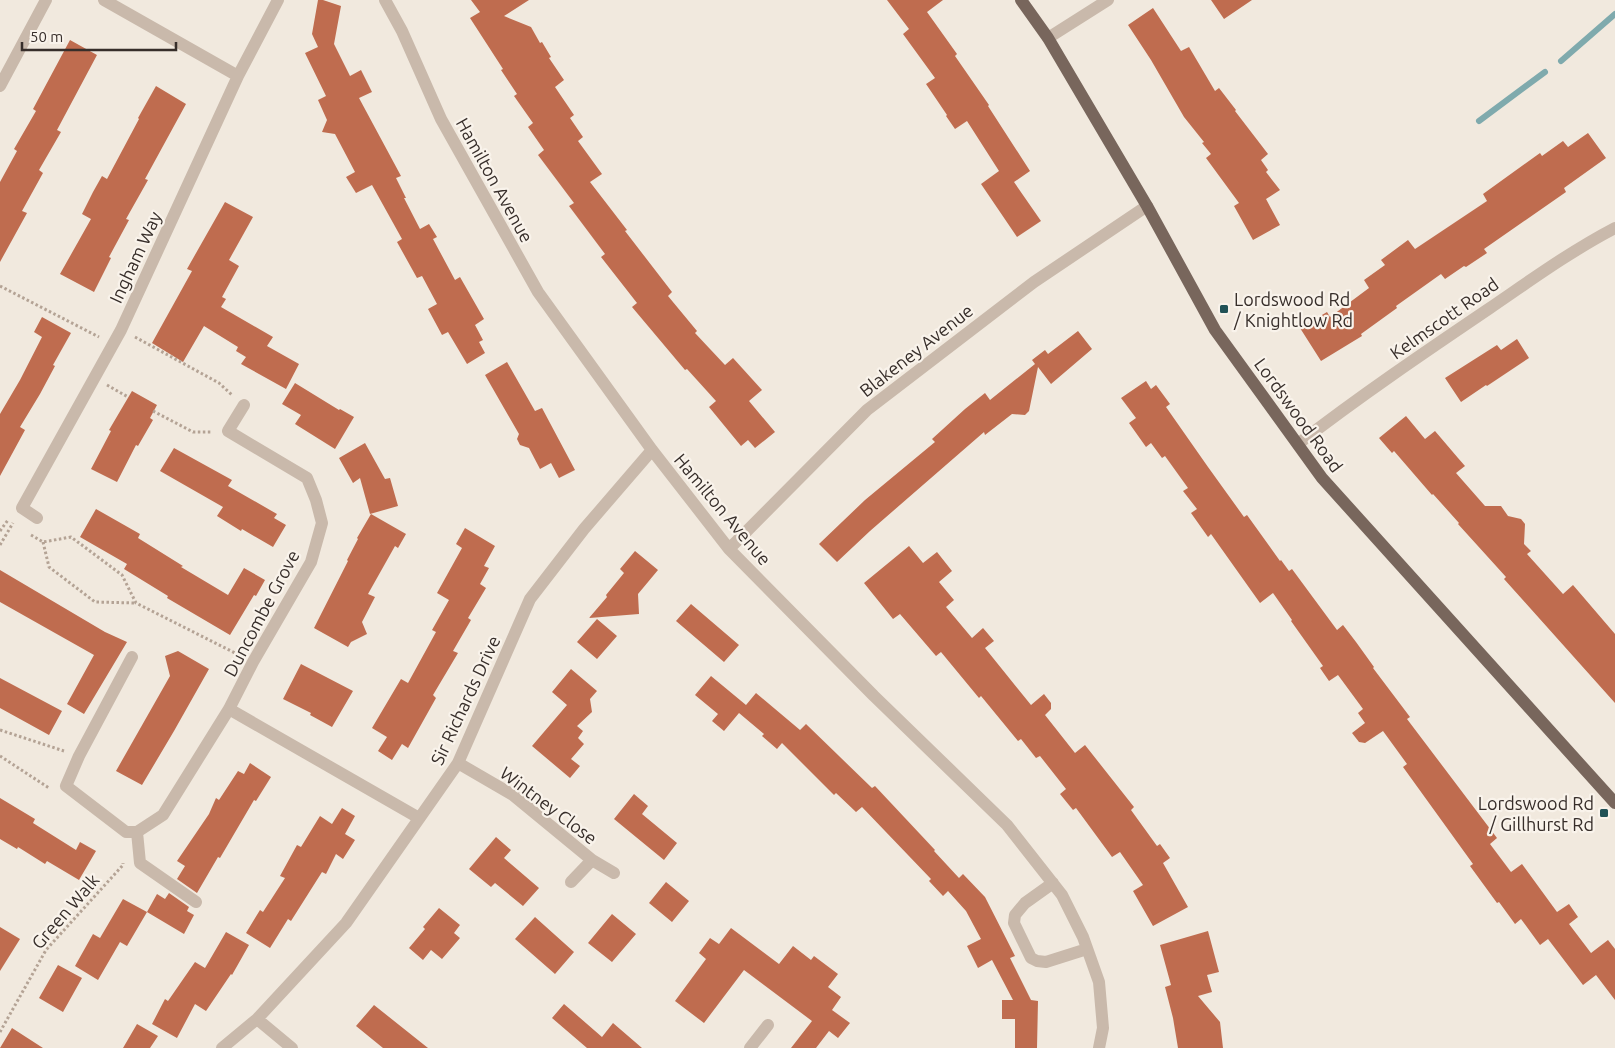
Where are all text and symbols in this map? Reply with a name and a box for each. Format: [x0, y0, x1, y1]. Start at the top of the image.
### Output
scale bar [22, 20, 176, 52]
text: 50 m [30, 28, 63, 45]
street label: Hamilton Avenue [453, 114, 537, 246]
street label: Ingham Way [105, 208, 165, 306]
street label: Kelmscott Road [1386, 273, 1502, 363]
place label: Lordswood Rd / Knightlow Rd [1233, 289, 1353, 330]
street label: Blakeney Avenue [856, 300, 976, 400]
marker: Lordswood Rd / Knightlow Rd [1218, 303, 1230, 315]
street label: Lordswood Road [1251, 354, 1347, 476]
street label: Hamilton Avenue [671, 449, 775, 569]
street label: Duncombe Grove [219, 546, 303, 680]
street label: Sir Richards Drive [426, 632, 504, 768]
street label: Wintney Close [497, 762, 601, 848]
place label: Lordswood Rd / Gillhurst Rd [1478, 793, 1594, 834]
marker: Lordswood Rd / Gillhurst Rd [1598, 807, 1610, 819]
street label: Green Walk [27, 870, 103, 952]

